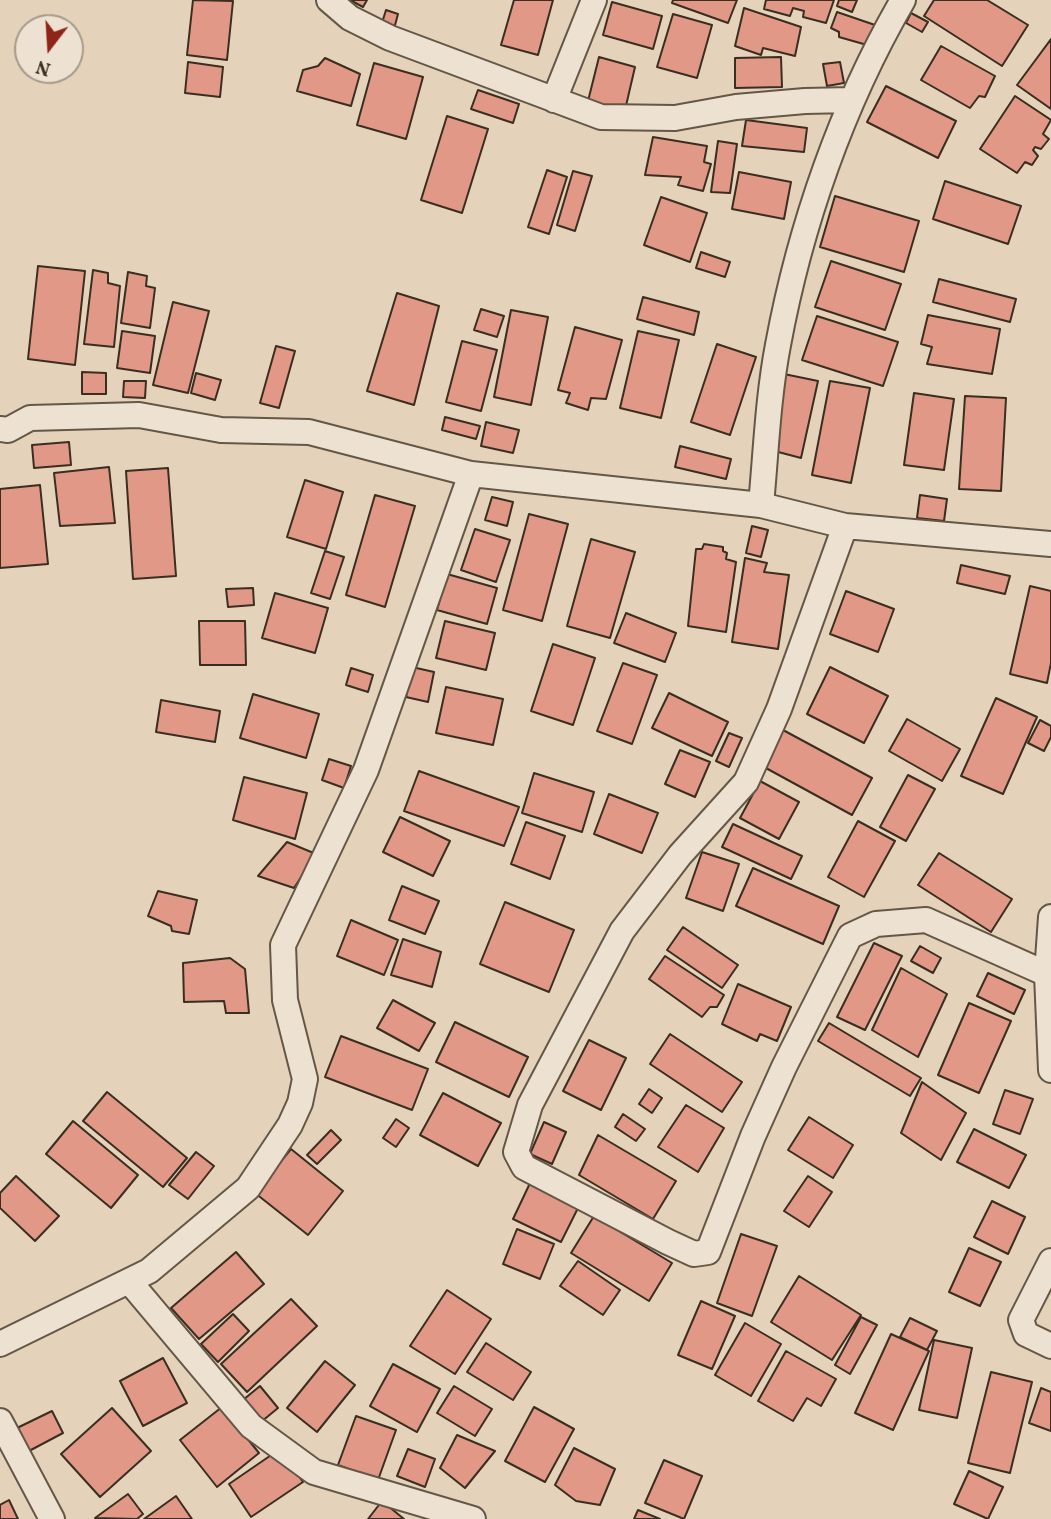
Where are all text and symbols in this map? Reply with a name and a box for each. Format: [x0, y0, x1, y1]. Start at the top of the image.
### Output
north arrow [14, 14, 84, 84]
text: N [33, 53, 54, 82]

